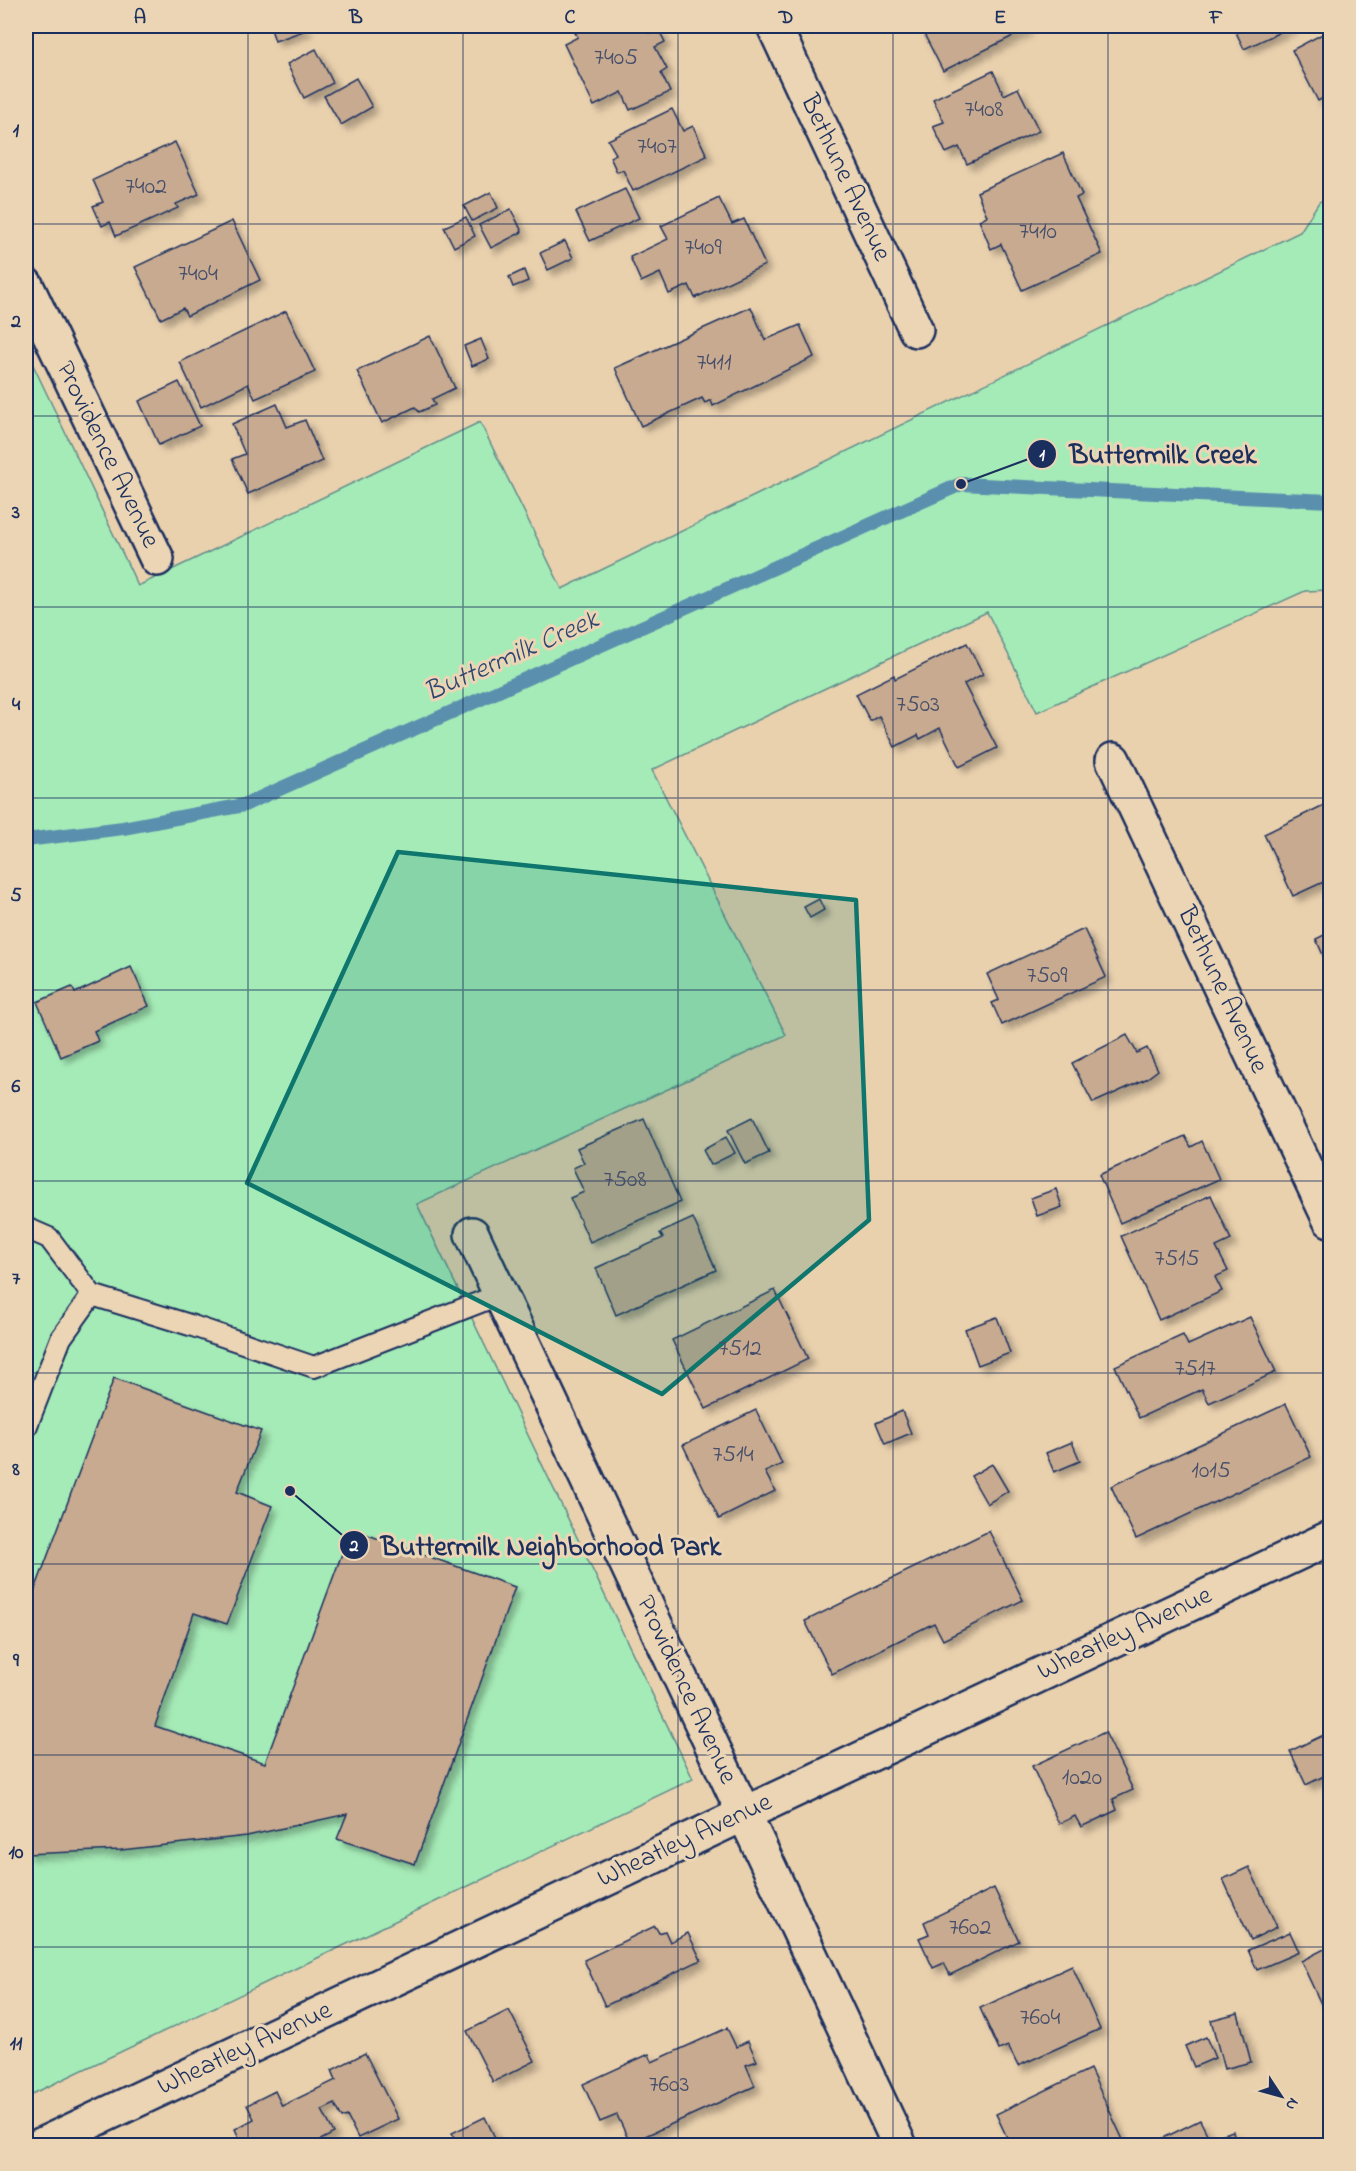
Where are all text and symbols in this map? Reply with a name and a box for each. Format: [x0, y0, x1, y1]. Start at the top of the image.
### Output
text: A [134, 4, 146, 33]
text: B [348, 4, 363, 33]
text: C [565, 4, 576, 33]
text: D [778, 4, 793, 33]
text: E [994, 4, 1006, 33]
text: F [1209, 4, 1223, 33]
house number: 7405 [594, 41, 638, 76]
street label: Bethune Avenue [789, 87, 901, 269]
house number: 7408 [964, 93, 1004, 128]
text: 1 [13, 117, 20, 146]
house number: 7407 [637, 130, 677, 165]
house number: 7402 [125, 170, 167, 205]
house number: 7410 [1019, 215, 1057, 250]
house number: 7409 [684, 231, 722, 266]
house number: 7404 [178, 257, 218, 292]
text: 2 [10, 308, 21, 337]
house number: 7411 [696, 346, 732, 381]
street label: Providence Avenue [45, 355, 170, 556]
callout: Buttermilk Creek [1027, 431, 1268, 477]
text: Buttermilk Creek [1068, 436, 1257, 477]
text: 1 [1039, 443, 1045, 469]
text: 3 [11, 499, 20, 528]
water label: Buttermilk Creek [418, 600, 607, 714]
house number: 7503 [896, 688, 940, 723]
text: 4 [12, 691, 21, 720]
text: 5 [10, 882, 22, 911]
street label: Bethune Avenue [1166, 899, 1278, 1081]
house number: 7509 [1026, 959, 1068, 994]
text: 6 [12, 1073, 21, 1102]
house number: 7508 [604, 1163, 646, 1198]
house number: 7515 [1155, 1242, 1200, 1277]
text: 7 [12, 1265, 21, 1294]
house number: 7512 [718, 1332, 762, 1367]
house number: 7517 [1174, 1352, 1216, 1387]
house number: 7514 [712, 1438, 754, 1473]
house number: 1015 [1191, 1454, 1231, 1489]
text: 8 [11, 1456, 20, 1485]
callout: Buttermilk Neighborhood Park [339, 1522, 733, 1568]
text: Buttermilk Neighborhood Park [379, 1528, 722, 1570]
text: 2 [349, 1534, 359, 1560]
street label: Wheatley Avenue [1031, 1576, 1220, 1692]
street label: Providence Avenue [625, 1589, 747, 1791]
text: 9 [12, 1647, 20, 1676]
house number: 1020 [1062, 1761, 1102, 1796]
street label: Wheatley Avenue [591, 1783, 780, 1899]
text: 10 [9, 1839, 24, 1868]
house number: 7602 [949, 1911, 991, 1946]
street label: Wheatley Avenue [151, 1991, 340, 2107]
house number: 7604 [1020, 2001, 1060, 2036]
text: 11 [10, 2030, 23, 2059]
north arrow [1251, 2066, 1311, 2126]
house number: 7603 [649, 2068, 689, 2103]
text: N [1279, 2092, 1304, 2115]

